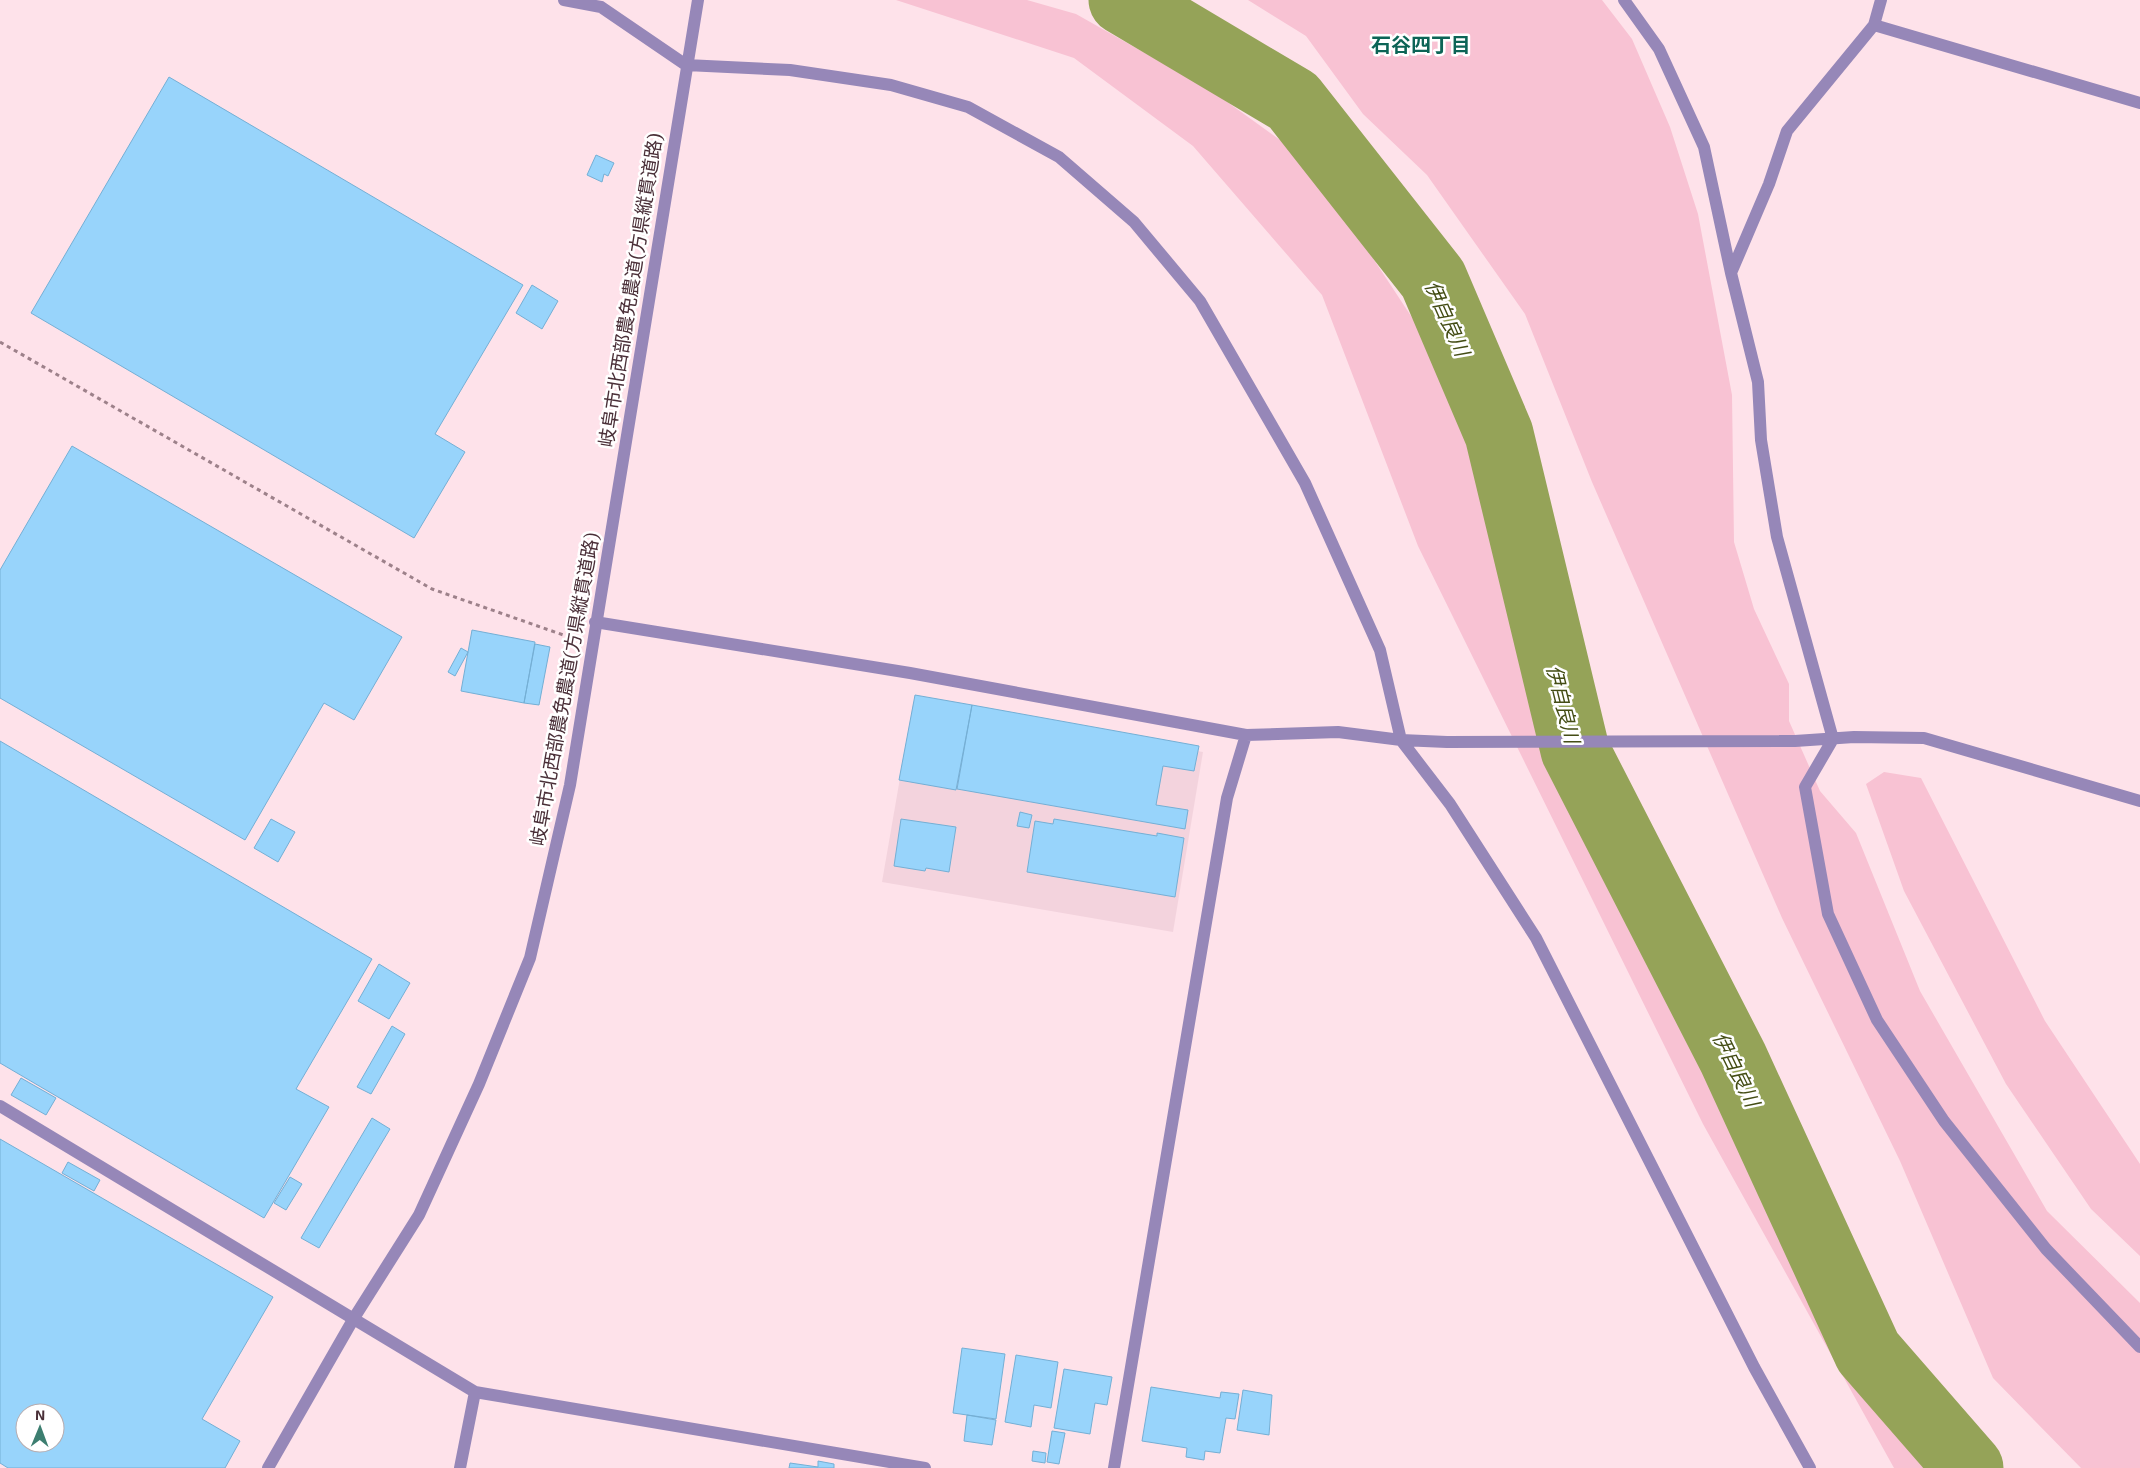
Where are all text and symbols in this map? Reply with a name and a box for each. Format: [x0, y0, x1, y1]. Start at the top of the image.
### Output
district label: 石谷四丁目 [1371, 32, 1471, 56]
street label: 岐阜市北西部農免農道(方県縦貫道路) [594, 131, 666, 449]
water label: 伊自良川 [1421, 277, 1476, 361]
street label: 岐阜市北西部農免農道(方県縦貫道路) [525, 531, 603, 847]
water label: 伊自良川 [1543, 662, 1586, 748]
water label: 伊自良川 [1709, 1028, 1766, 1112]
north arrow [15, 1403, 65, 1453]
text: N [35, 1406, 45, 1423]

